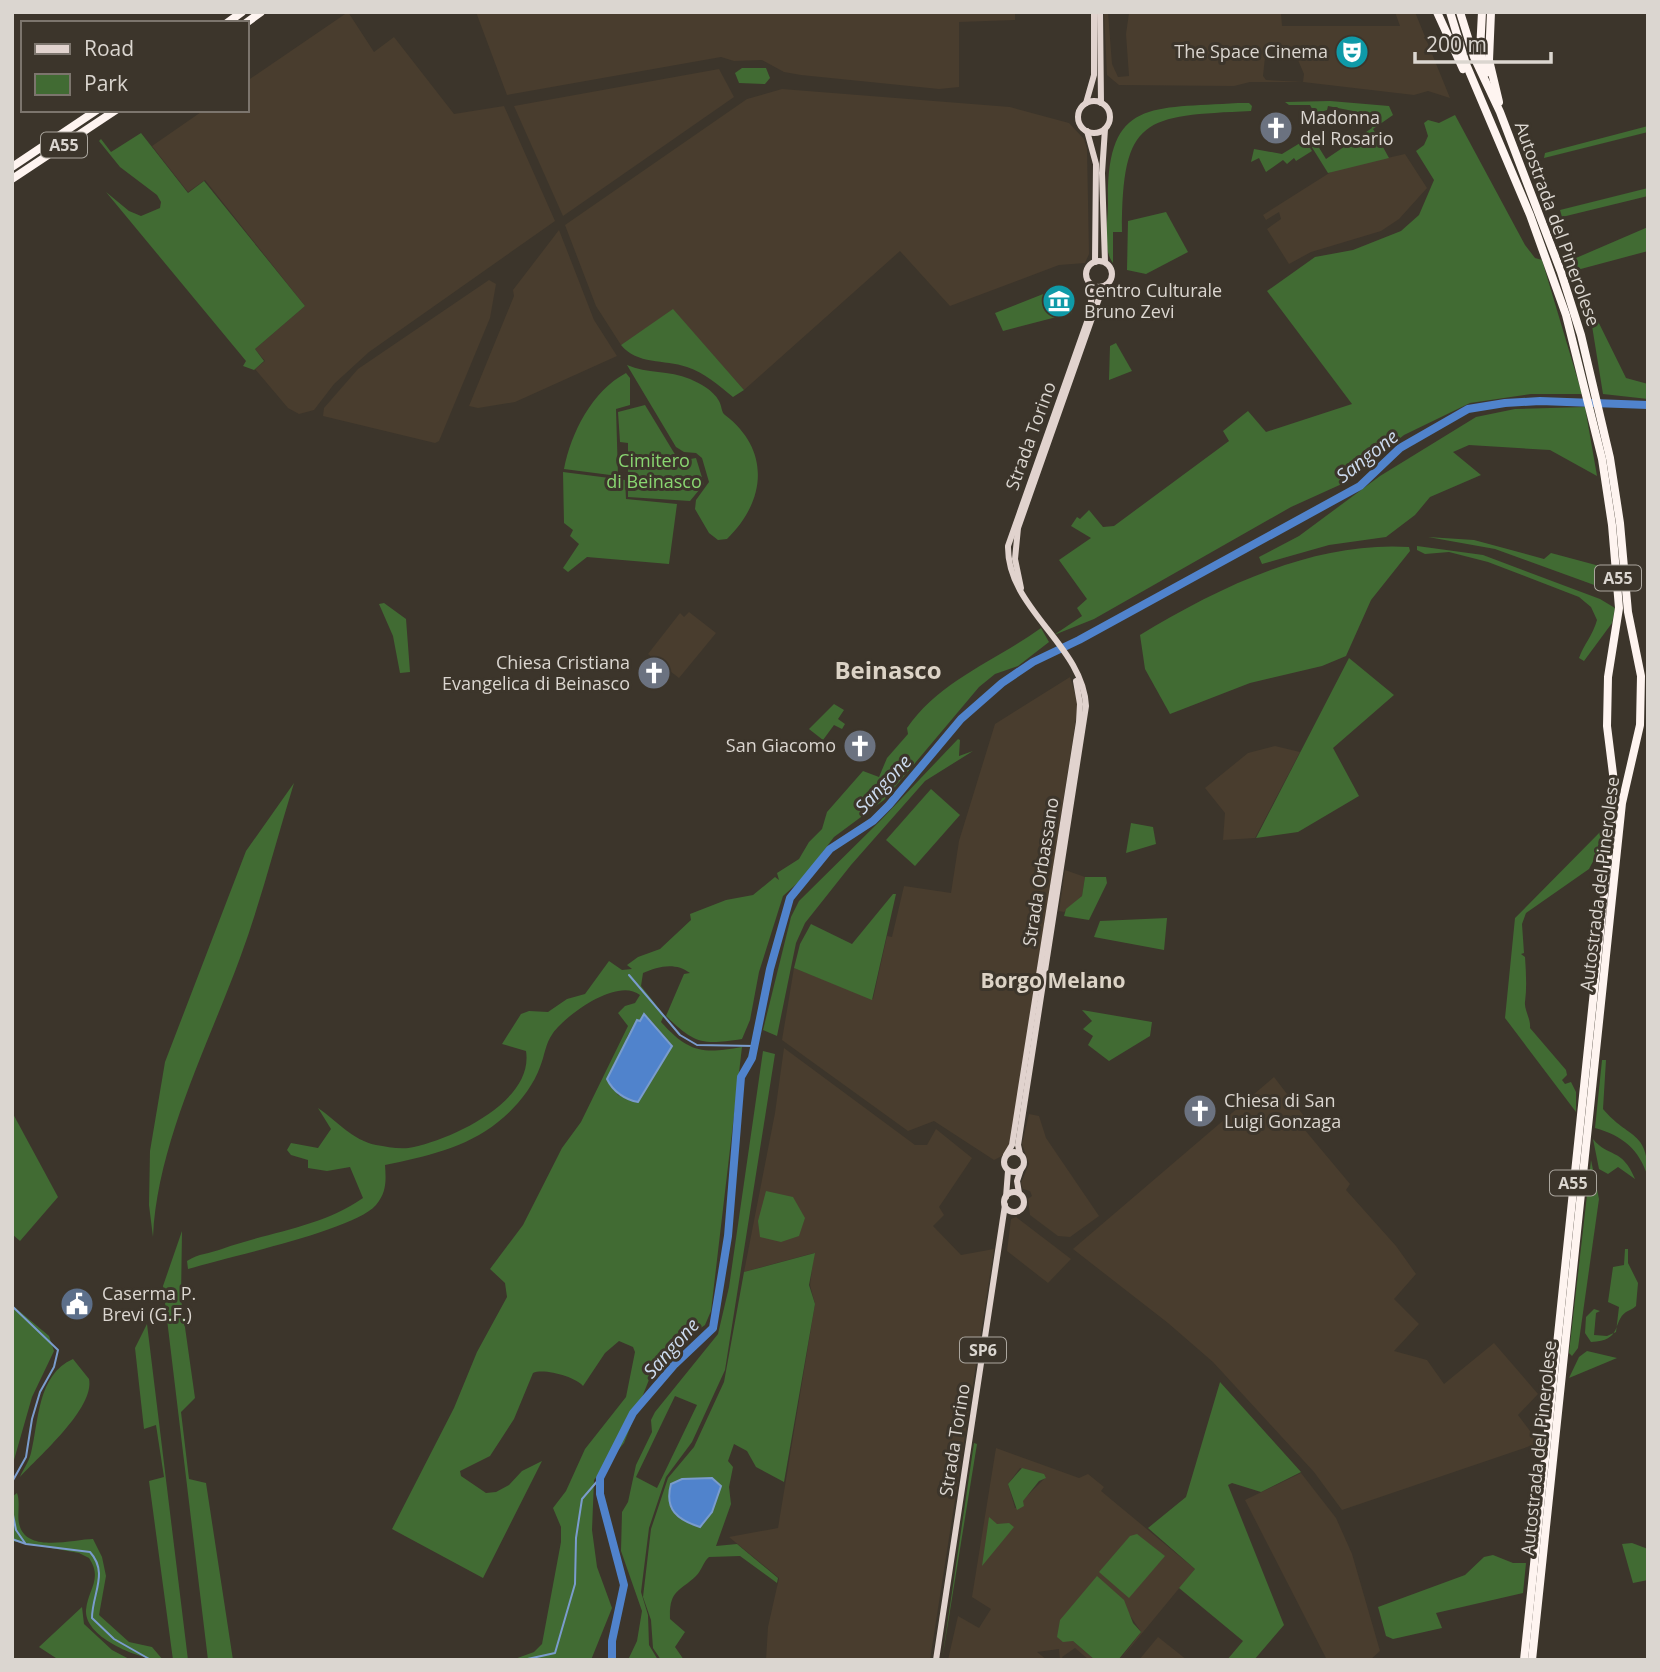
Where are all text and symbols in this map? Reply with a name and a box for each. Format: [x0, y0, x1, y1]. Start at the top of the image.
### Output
legend [21, 21, 248, 112]
scale bar [1415, 21, 1552, 65]
text: 200 m [1426, 30, 1487, 58]
theatre icon: The Space Cinema [1333, 33, 1371, 71]
text: Road [84, 34, 134, 62]
place label: The Space Cinema [1174, 39, 1328, 63]
text: Park [84, 69, 128, 97]
place label: Madonna del Rosario [1300, 105, 1394, 150]
church icon: Madonna del Rosario [1257, 109, 1295, 147]
street label: Autostrada del Pinerolese [1510, 118, 1606, 329]
road number: A55 [41, 132, 87, 158]
place label: Centro Culturale Bruno Zevi [1084, 278, 1222, 323]
museum icon: Centro Culturale Bruno Zevi [1040, 282, 1078, 320]
street label: Strada Torino [999, 378, 1061, 493]
water label: Sangone [1331, 424, 1403, 488]
park label: Cimitero di Beinasco [606, 448, 702, 493]
road number: A55 [1595, 566, 1641, 590]
place label: Chiesa Cristiana Evangelica di Beinasco [442, 650, 630, 695]
district label: Beinasco [834, 653, 942, 686]
church icon: Chiesa Cristiana Evangelica di Beinasco [635, 654, 673, 692]
church icon: San Giacomo [841, 727, 879, 765]
place label: San Giacomo [726, 733, 836, 757]
water label: Sangone [849, 749, 917, 819]
street label: Autostrada del Pinerolese [1574, 775, 1624, 993]
street label: Strada Orbassano [1016, 796, 1064, 948]
district label: Borgo Melano [980, 966, 1126, 994]
place label: Chiesa di San Luigi Gonzaga [1224, 1088, 1341, 1133]
church icon: Chiesa di San Luigi Gonzaga [1181, 1092, 1219, 1130]
road number: A55 [1550, 1170, 1596, 1196]
place label: Caserma P. Brevi (G.F.) [102, 1281, 196, 1326]
public building icon: Caserma P. Brevi (G.F.) [58, 1285, 96, 1323]
water label: Sangone [637, 1312, 705, 1384]
road number: SP6 [960, 1338, 1006, 1362]
street label: Autostrada del Pinerolese [1515, 1339, 1561, 1557]
street label: Strada Torino [933, 1382, 975, 1498]

